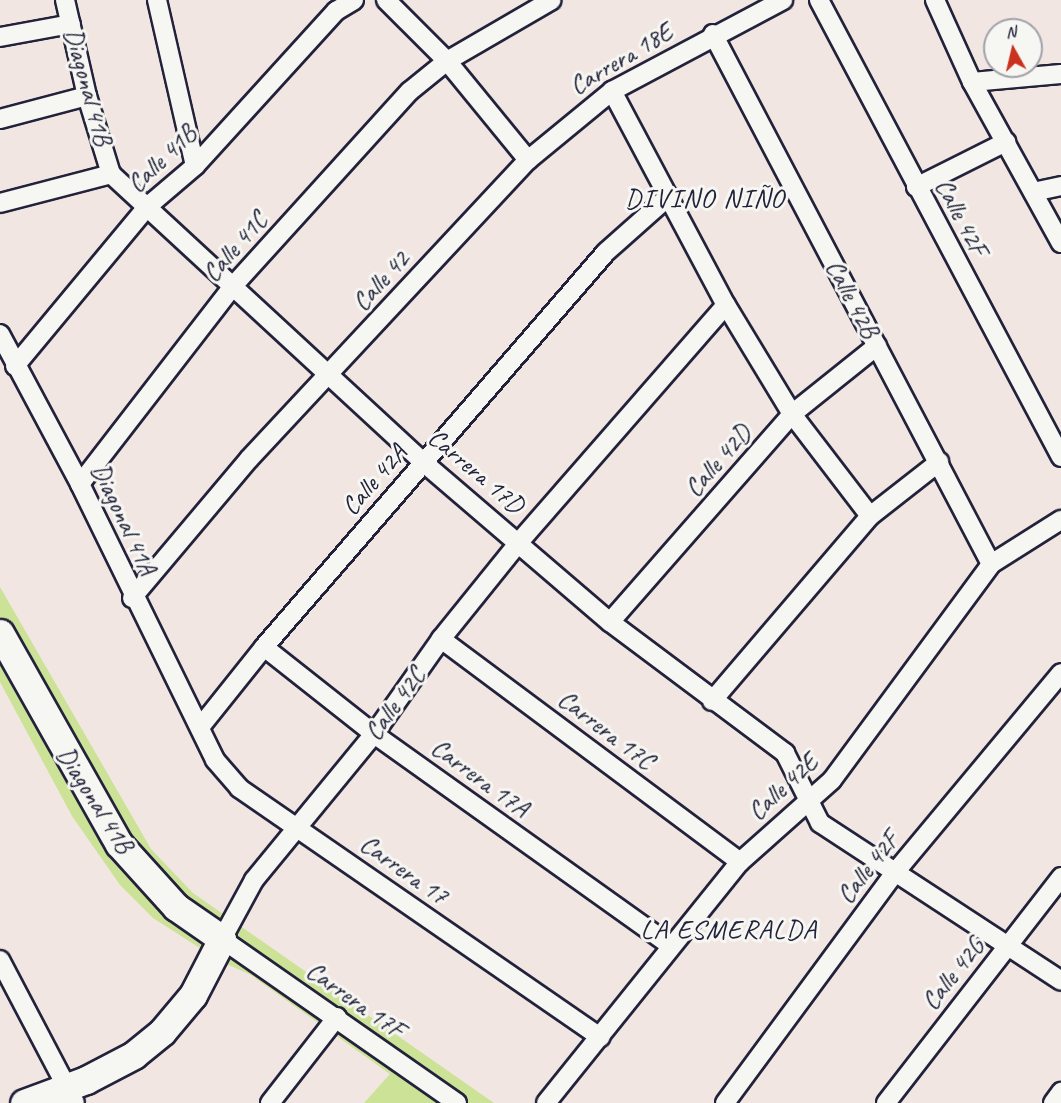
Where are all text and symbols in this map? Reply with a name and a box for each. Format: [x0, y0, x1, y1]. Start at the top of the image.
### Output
street label: Carrera 18E [564, 16, 678, 102]
north arrow [983, 18, 1043, 78]
text: N [1004, 22, 1017, 43]
street label: Diagonal 41B [57, 25, 119, 149]
street label: Calle 41B [121, 119, 203, 199]
street label: Calle 42F [928, 173, 994, 261]
district label: DIVINO NIÑO [626, 183, 784, 215]
street label: Calle 41C [196, 206, 274, 288]
street label: Calle 42 [346, 244, 416, 318]
street label: Calle 42B [818, 255, 886, 343]
street label: Calle 42D [678, 418, 758, 504]
street label: Carrera 17D [422, 422, 530, 520]
street label: Calle 42A [335, 438, 413, 522]
street label: Diagonal 41A [85, 458, 163, 580]
street label: Calle 42C [358, 661, 432, 747]
street label: Carrera 17C [552, 684, 660, 776]
street label: Carrera 17A [425, 732, 535, 824]
street label: Diagonal 41B [50, 741, 140, 859]
street label: Calle 42E [742, 747, 824, 827]
street label: Calle 42F [830, 826, 906, 910]
street label: Carrera 17 [354, 828, 454, 912]
district label: LA ESMERALDA [641, 914, 817, 946]
street label: Calle 42G [915, 932, 991, 1016]
street label: Carrera 17F [300, 955, 410, 1045]

